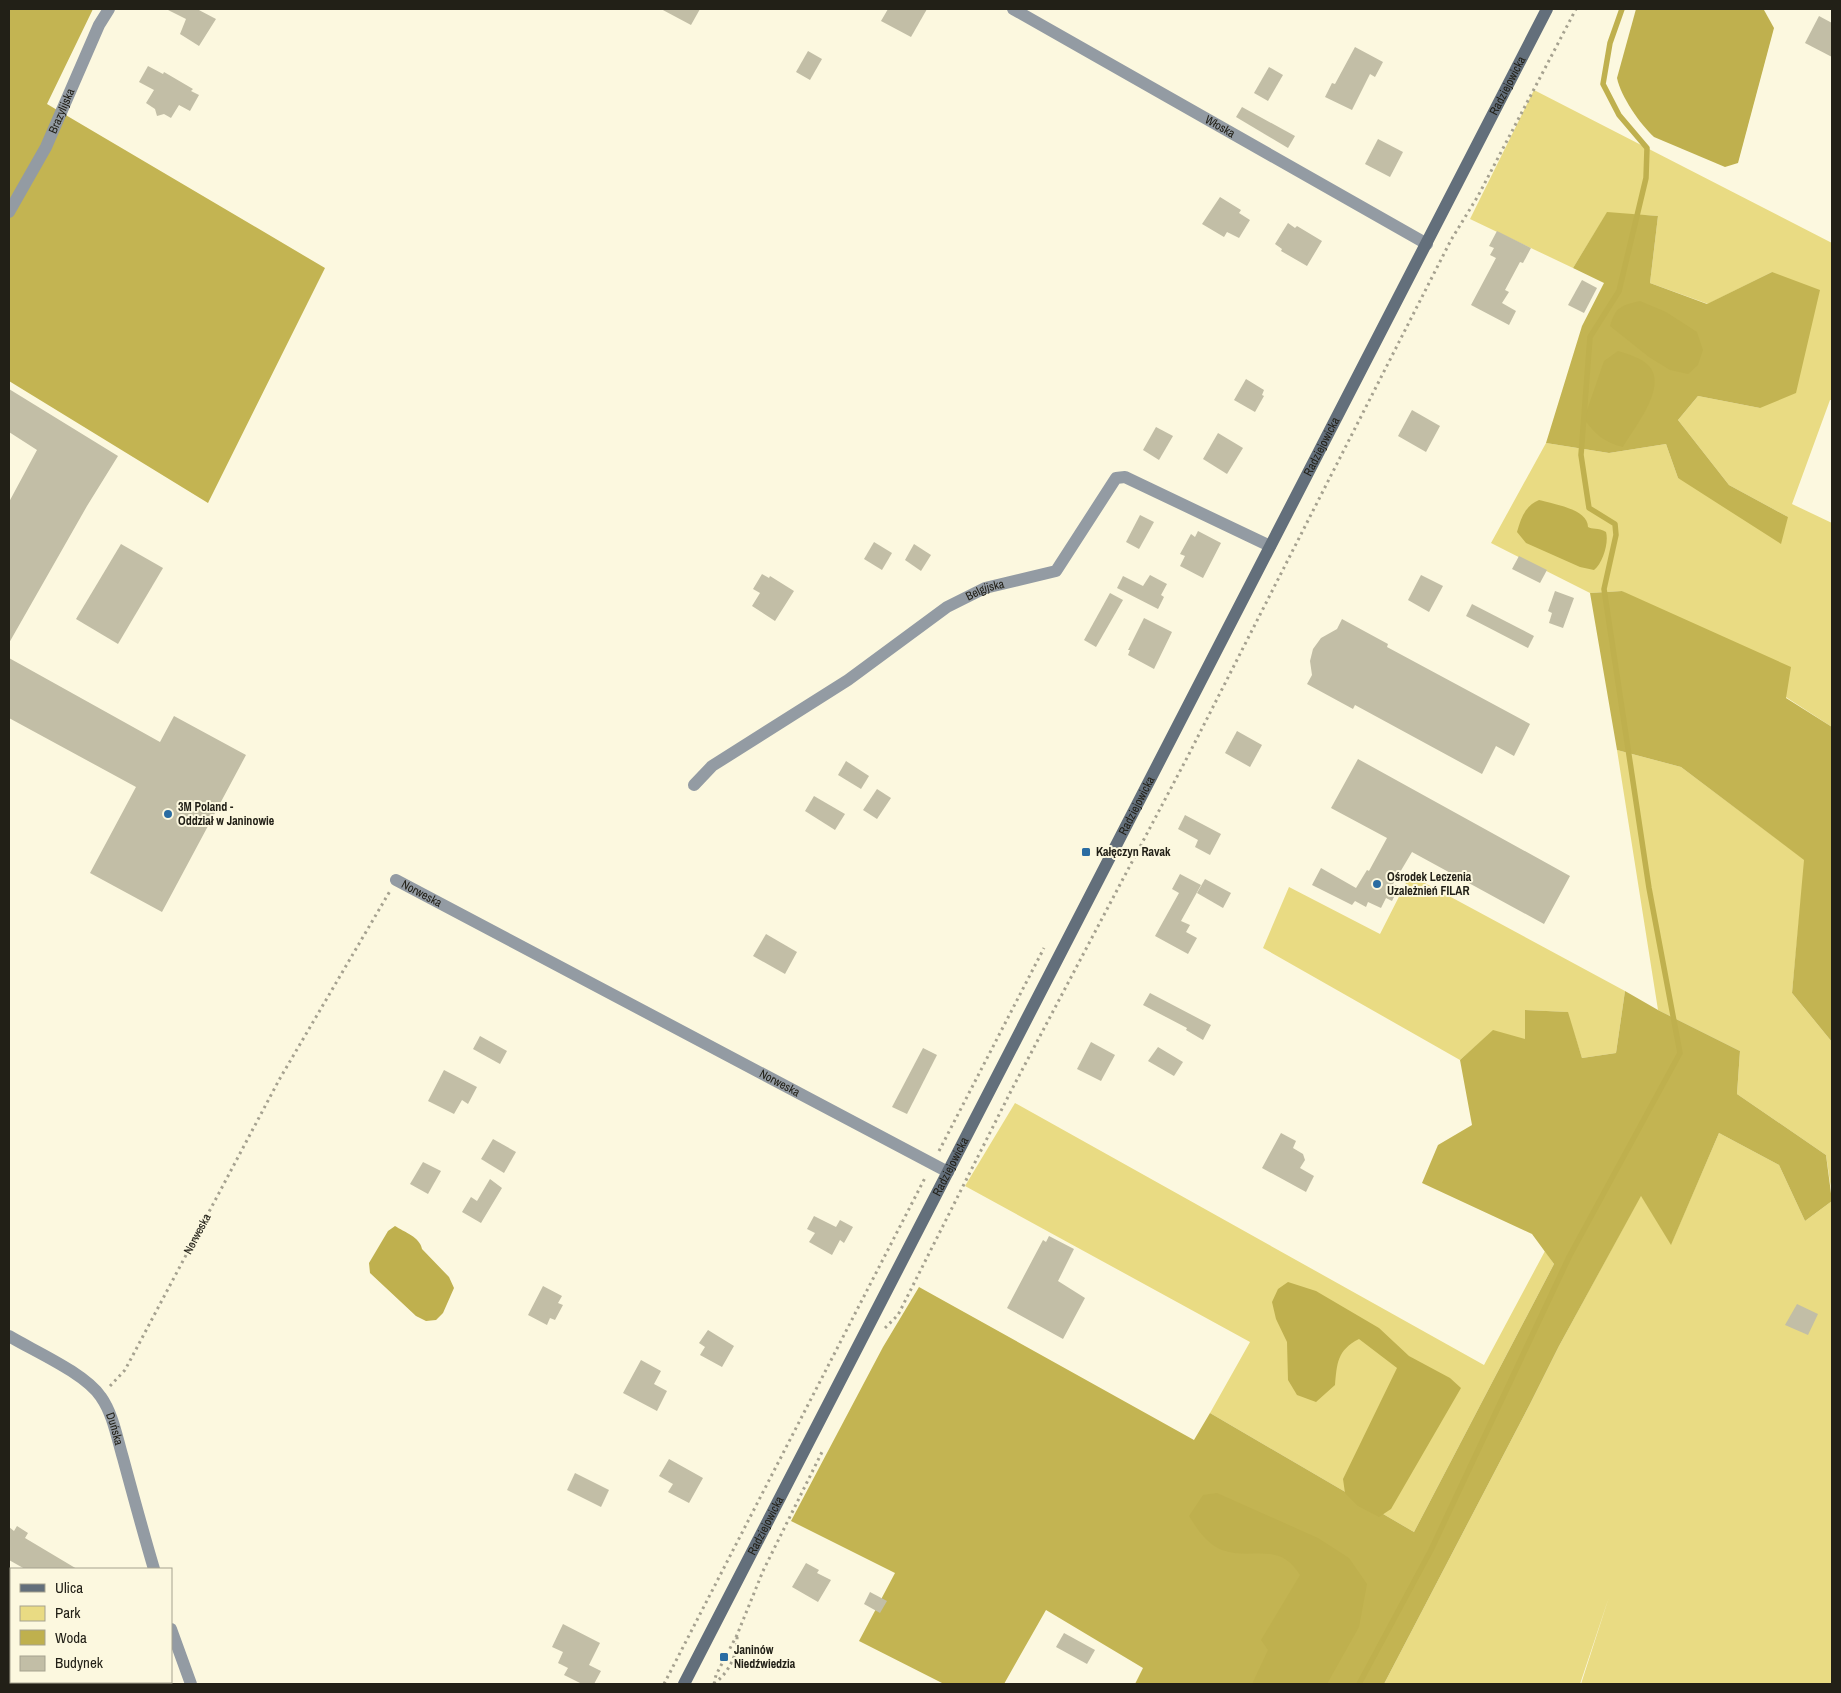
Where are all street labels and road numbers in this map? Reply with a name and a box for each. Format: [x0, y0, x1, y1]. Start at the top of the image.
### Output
street label: Radziejowicka [1486, 53, 1530, 118]
street label: Brazylijska [45, 86, 79, 136]
street label: Włoska [1202, 112, 1238, 142]
street label: Radziejowicka [1300, 414, 1344, 479]
street label: Belgijska [963, 576, 1006, 604]
street label: Radziejowicka [1115, 773, 1159, 838]
street label: Norweska [399, 876, 445, 911]
street label: Norweska [757, 1066, 803, 1100]
street label: Radziejowicka [929, 1134, 973, 1199]
street label: Norweska [180, 1210, 215, 1257]
street label: Duńska [102, 1410, 127, 1447]
street label: Radziejowicka [744, 1493, 788, 1558]

